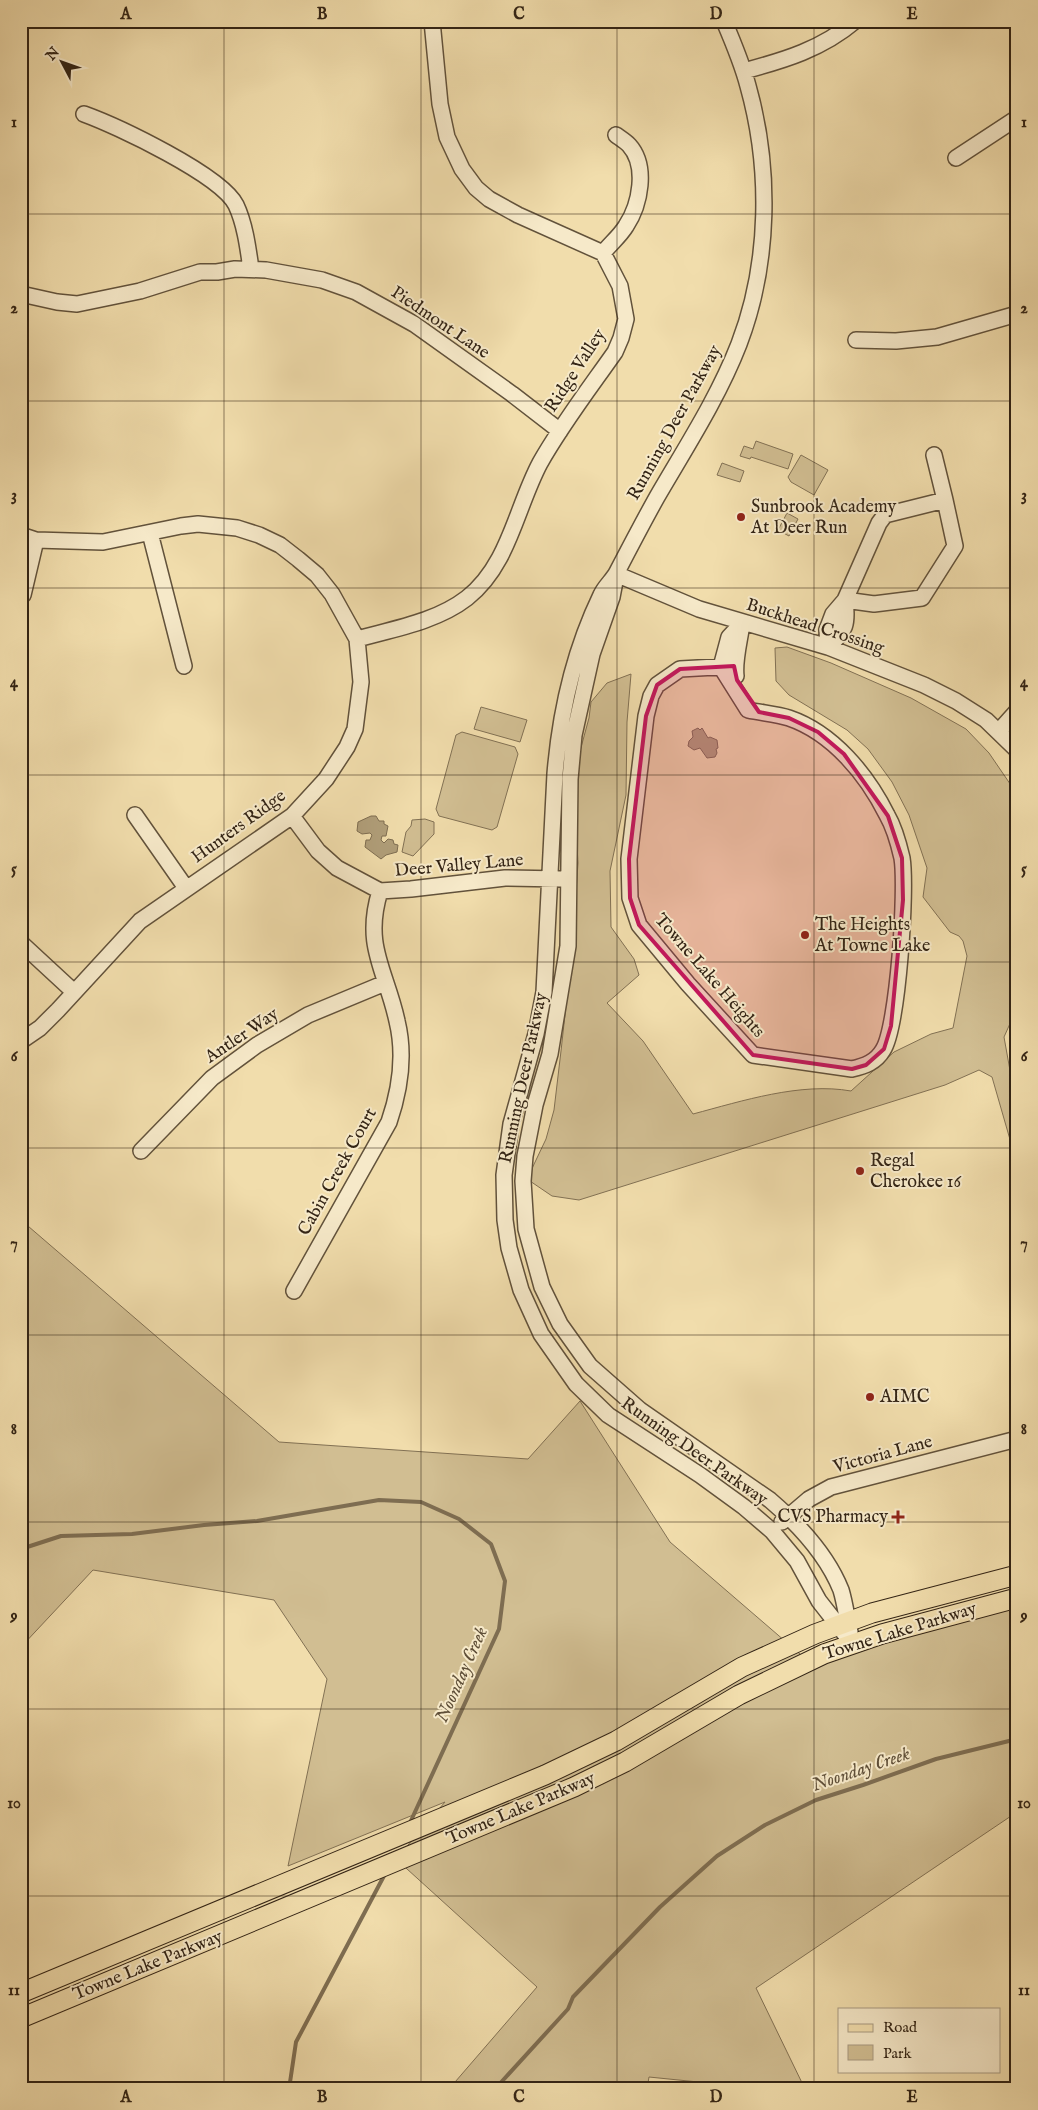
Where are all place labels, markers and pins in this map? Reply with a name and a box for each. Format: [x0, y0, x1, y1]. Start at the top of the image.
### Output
place label: Sunbrook Academy At Deer Run [750, 496, 896, 540]
marker: Sunbrook Academy At Deer Run [735, 511, 747, 523]
place label: The Heights At Towne Lake [814, 914, 930, 958]
marker: The Heights At Towne Lake [799, 929, 811, 941]
place label: Regal Cherokee 16 [870, 1150, 962, 1194]
marker: Regal Cherokee 16 [854, 1165, 866, 1177]
place label: AIMC [879, 1386, 930, 1409]
marker: AIMC [864, 1391, 876, 1403]
place label: CVS Pharmacy [778, 1506, 888, 1529]
marker: CVS Pharmacy [892, 1511, 904, 1523]

